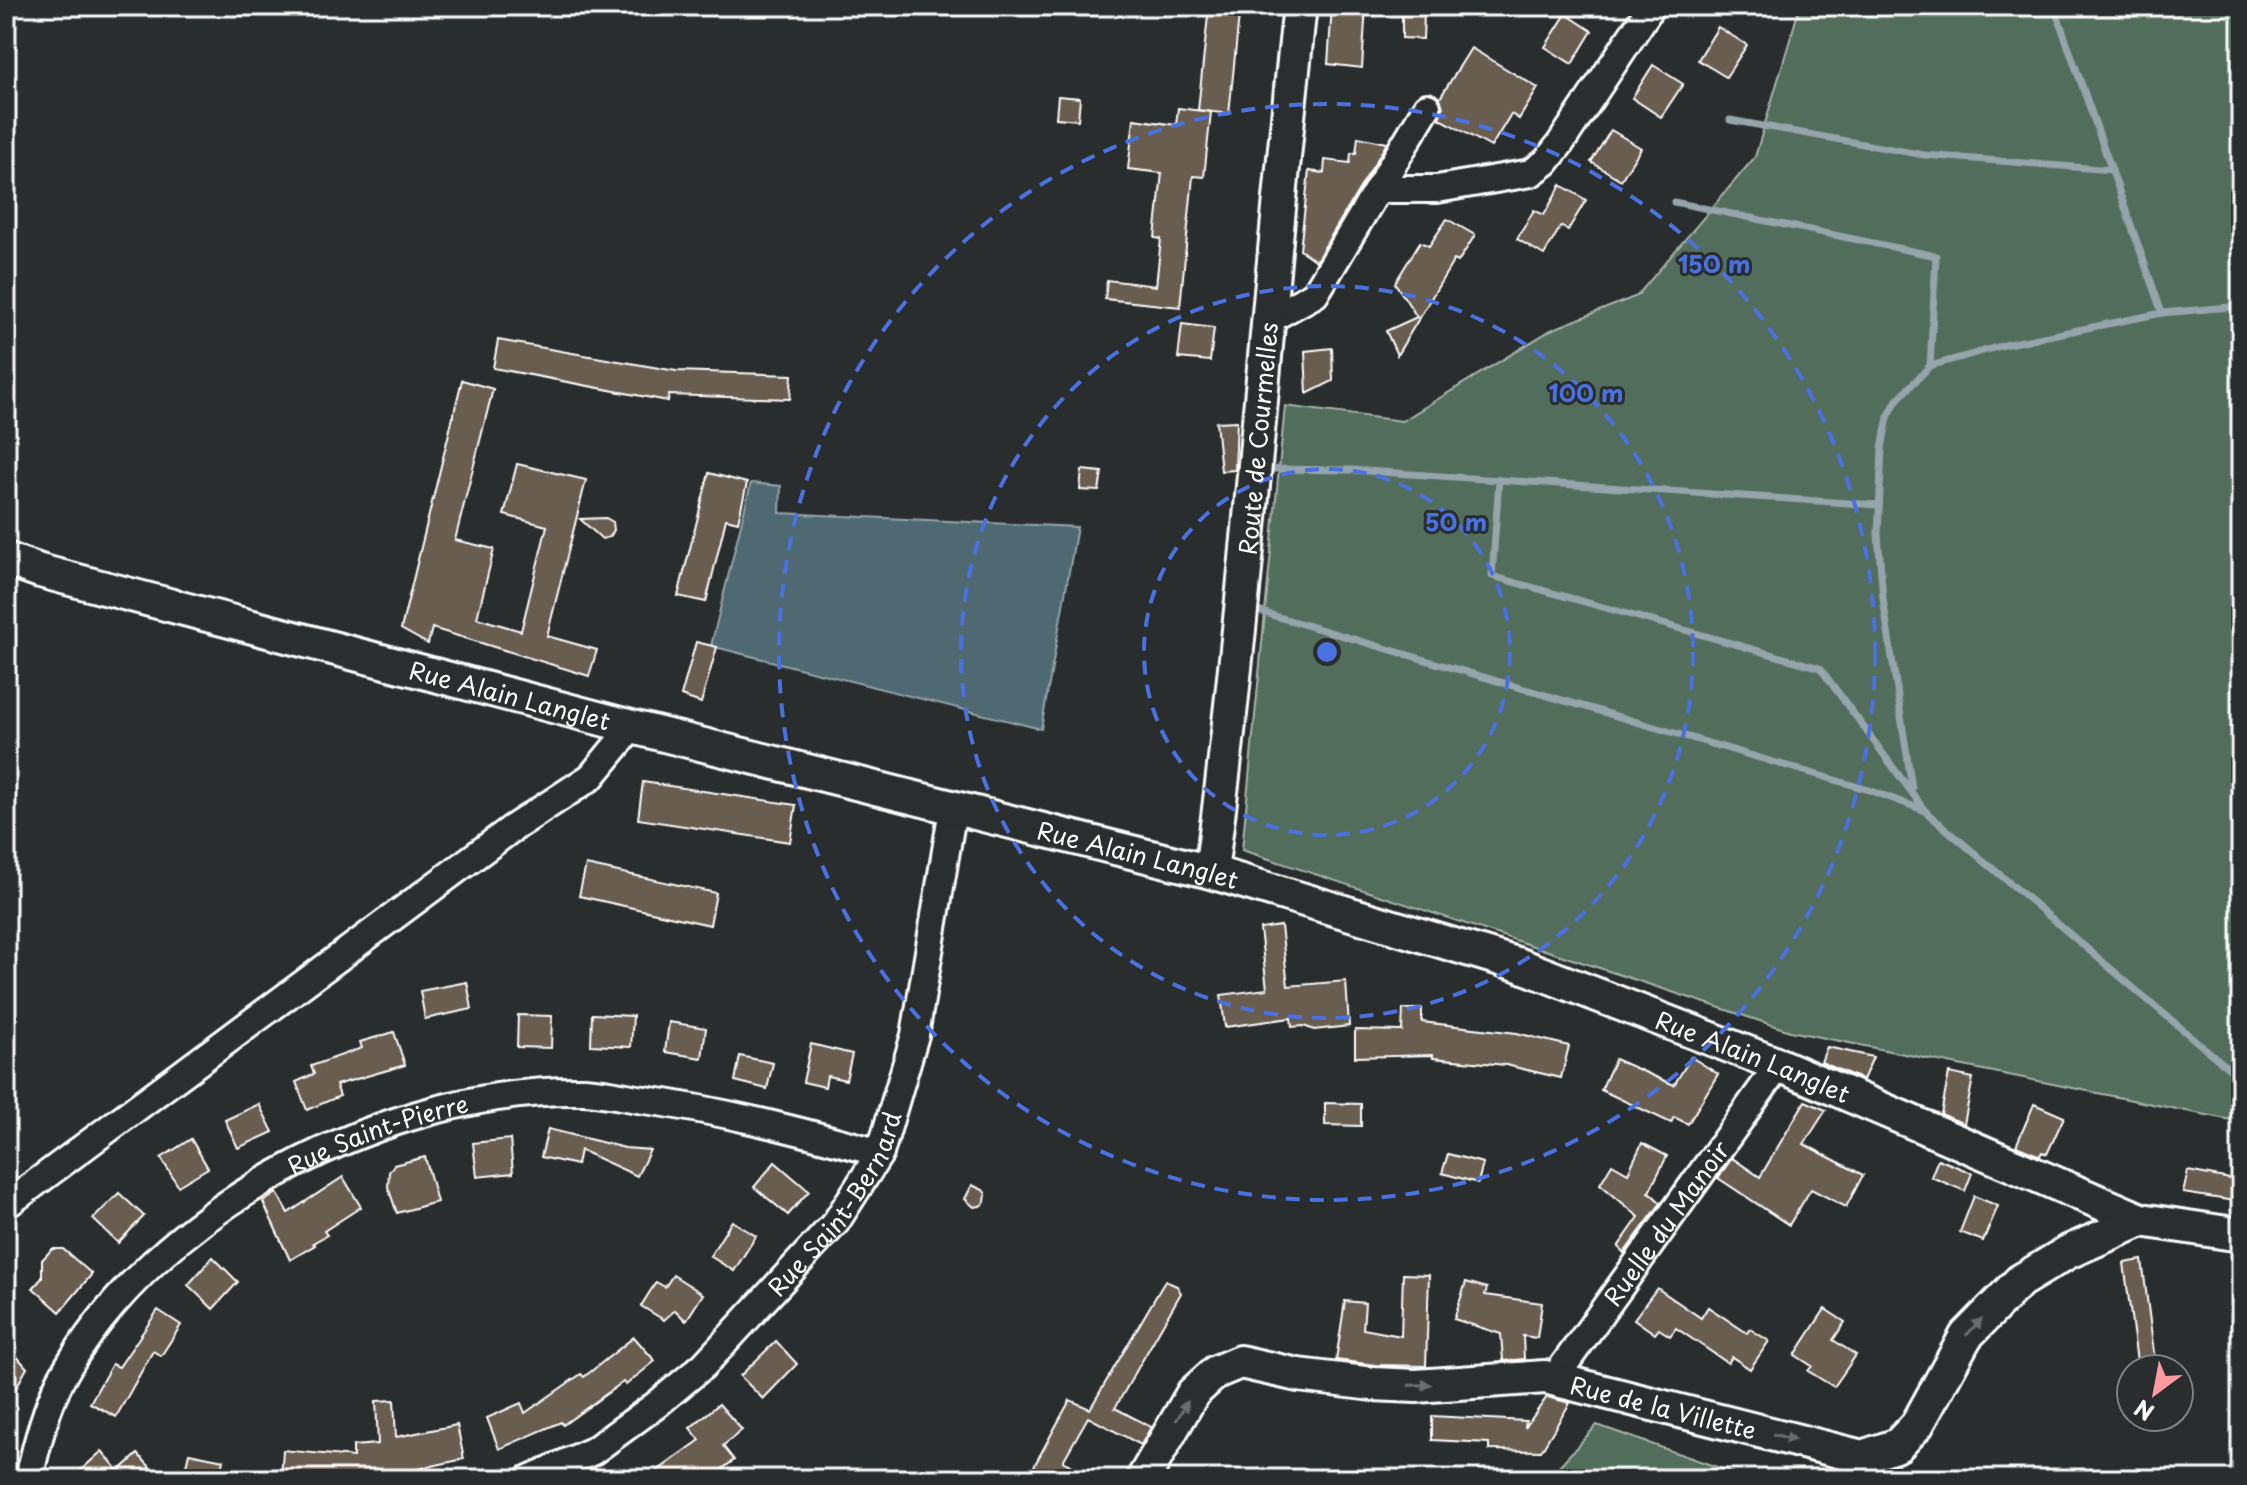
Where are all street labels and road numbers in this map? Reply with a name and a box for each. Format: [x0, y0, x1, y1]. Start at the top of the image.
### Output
street label: Route de Courmelles [1229, 321, 1286, 557]
street label: Rue Alain Langlet [406, 651, 614, 739]
street label: Rue Alain Langlet [1034, 811, 1243, 897]
street label: Rue Alain Langlet [1651, 1001, 1856, 1111]
street label: Rue Saint-Pierre [281, 1085, 471, 1183]
street label: Rue Saint-Bernard [759, 1107, 909, 1304]
street label: Ruelle du Manoir [1594, 1133, 1738, 1313]
street label: Rue de la Villette [1567, 1366, 1760, 1448]

